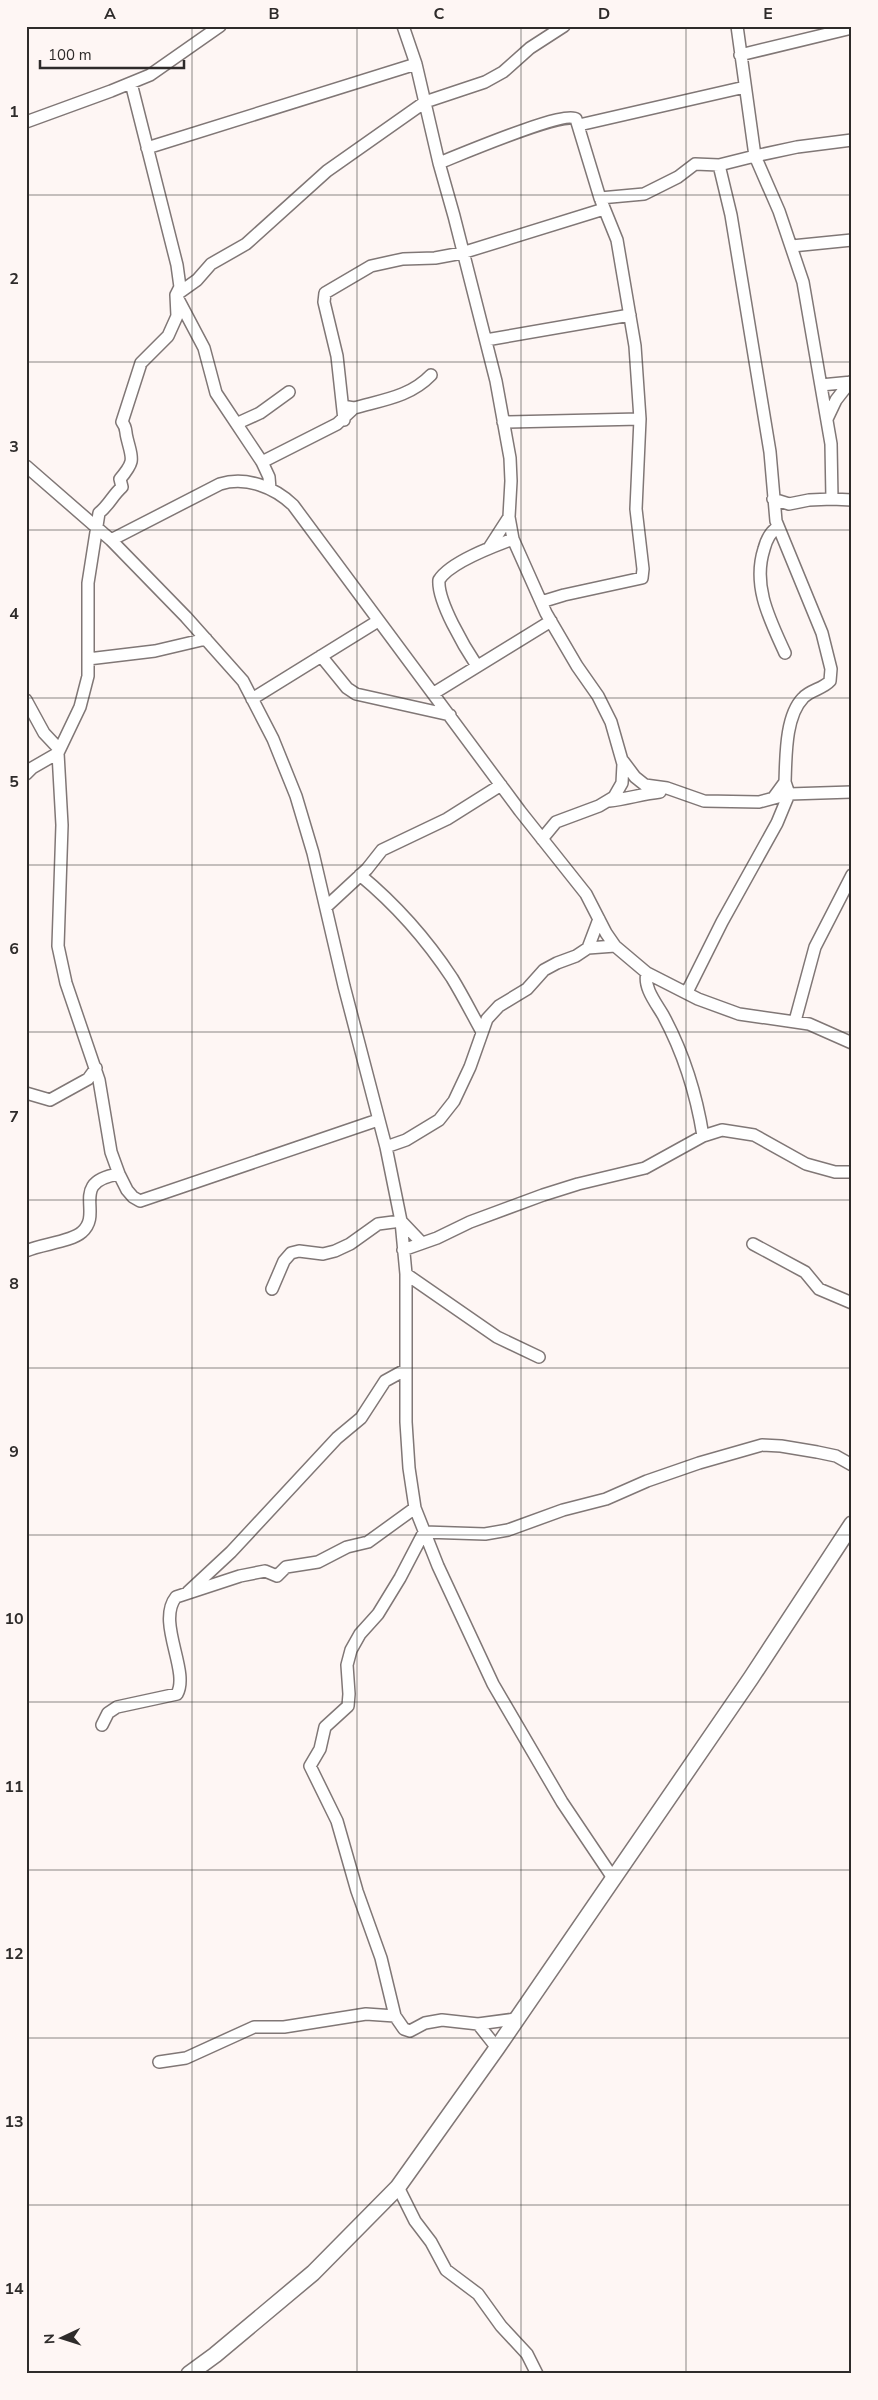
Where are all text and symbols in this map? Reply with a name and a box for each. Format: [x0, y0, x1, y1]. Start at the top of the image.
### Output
text: A [104, 3, 116, 25]
text: B [268, 3, 280, 25]
text: C [434, 3, 445, 25]
text: D [598, 3, 610, 25]
text: E [763, 3, 773, 25]
scale bar [40, 38, 184, 70]
text: 100 m [48, 45, 92, 65]
text: 1 [9, 101, 19, 123]
text: 2 [9, 268, 19, 290]
text: 3 [9, 436, 19, 458]
text: 4 [9, 603, 19, 625]
text: 5 [9, 771, 19, 793]
text: 6 [9, 938, 19, 960]
text: 7 [9, 1106, 19, 1128]
text: 8 [9, 1273, 19, 1295]
text: 9 [9, 1441, 19, 1463]
text: 10 [4, 1608, 24, 1630]
text: 11 [4, 1776, 24, 1798]
text: 12 [4, 1943, 24, 1965]
text: 13 [4, 2111, 24, 2133]
text: 14 [4, 2278, 24, 2300]
north arrow [38, 2312, 88, 2362]
text: N [40, 2333, 59, 2345]

